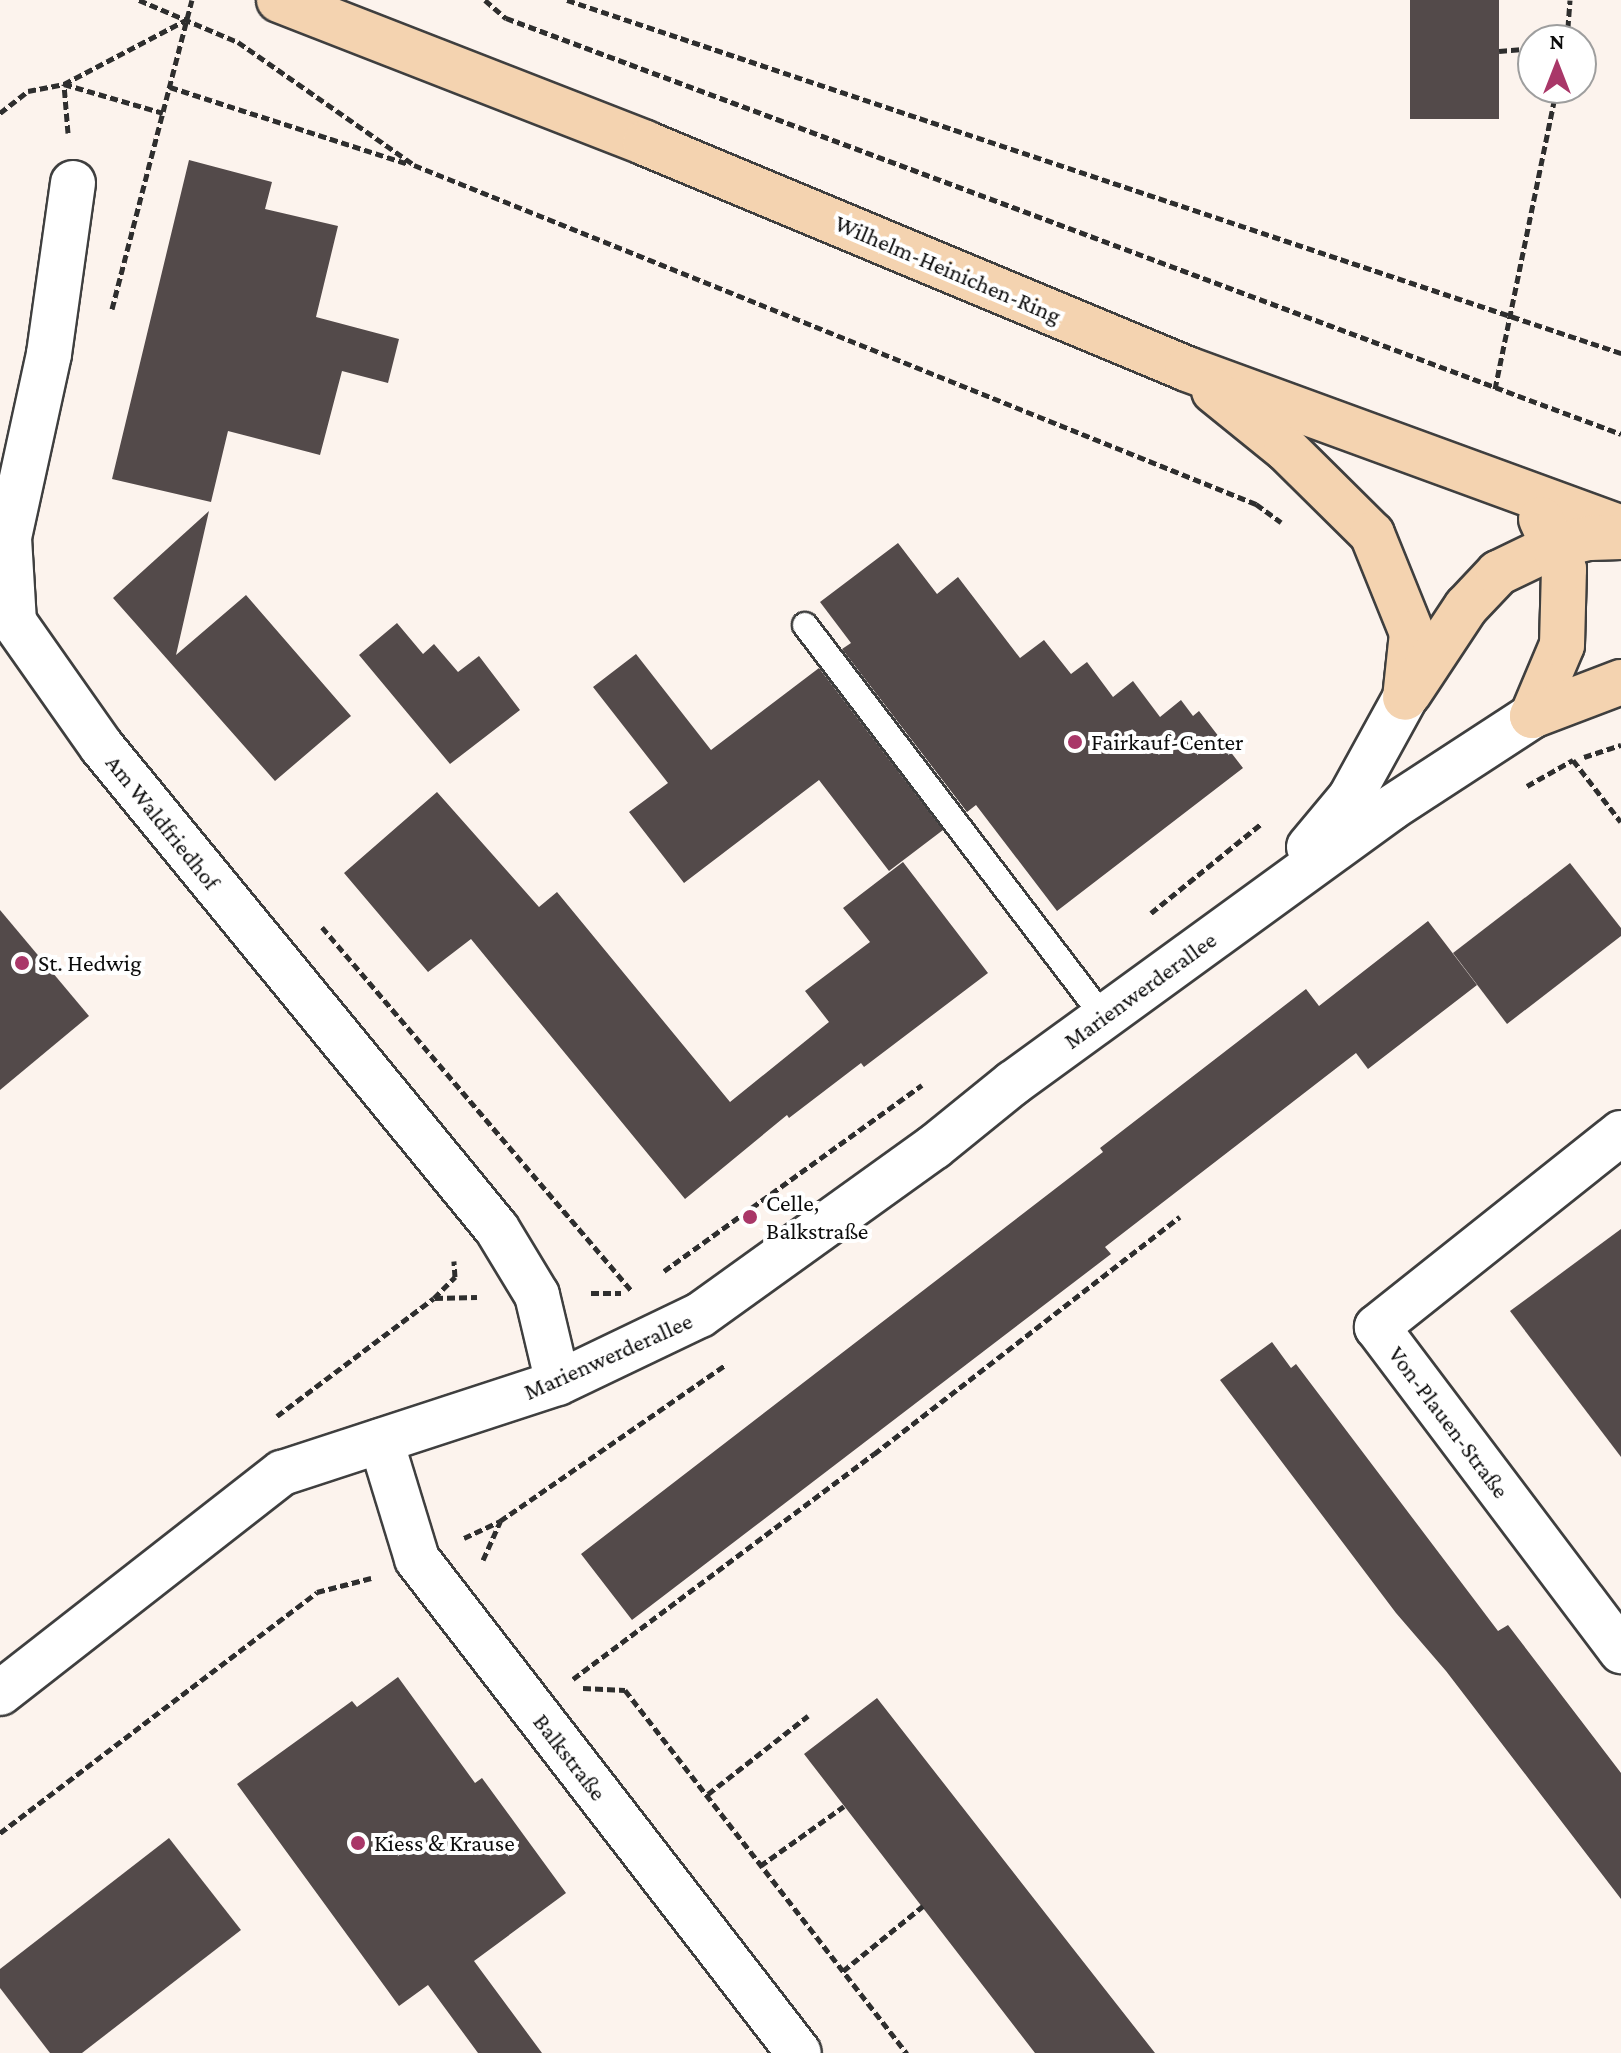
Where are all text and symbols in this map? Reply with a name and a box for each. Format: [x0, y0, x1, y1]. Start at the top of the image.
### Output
north arrow [1517, 24, 1597, 104]
text: N [1550, 29, 1565, 54]
street label: Wilhelm-Heinichen-Ring [831, 208, 1065, 330]
place label: Fairkauf-Center [1091, 728, 1244, 756]
marker: Fairkauf-Center [1066, 733, 1084, 751]
street label: Am Waldfriedhof [100, 749, 226, 895]
street label: Marienwerderallee [1058, 925, 1222, 1055]
place label: St. Hedwig [38, 949, 142, 977]
marker: St. Hedwig [13, 954, 31, 972]
place label: Celle, Balkstraße [766, 1189, 868, 1245]
marker: Celle, Balkstraße [741, 1208, 759, 1226]
street label: Marienwerderallee [519, 1306, 697, 1406]
street label: Von-Plauen-Straße [1382, 1340, 1516, 1504]
street label: Balkstraße [527, 1708, 613, 1806]
place label: Kiess & Krause [374, 1829, 515, 1857]
marker: Kiess & Krause [349, 1834, 367, 1852]

